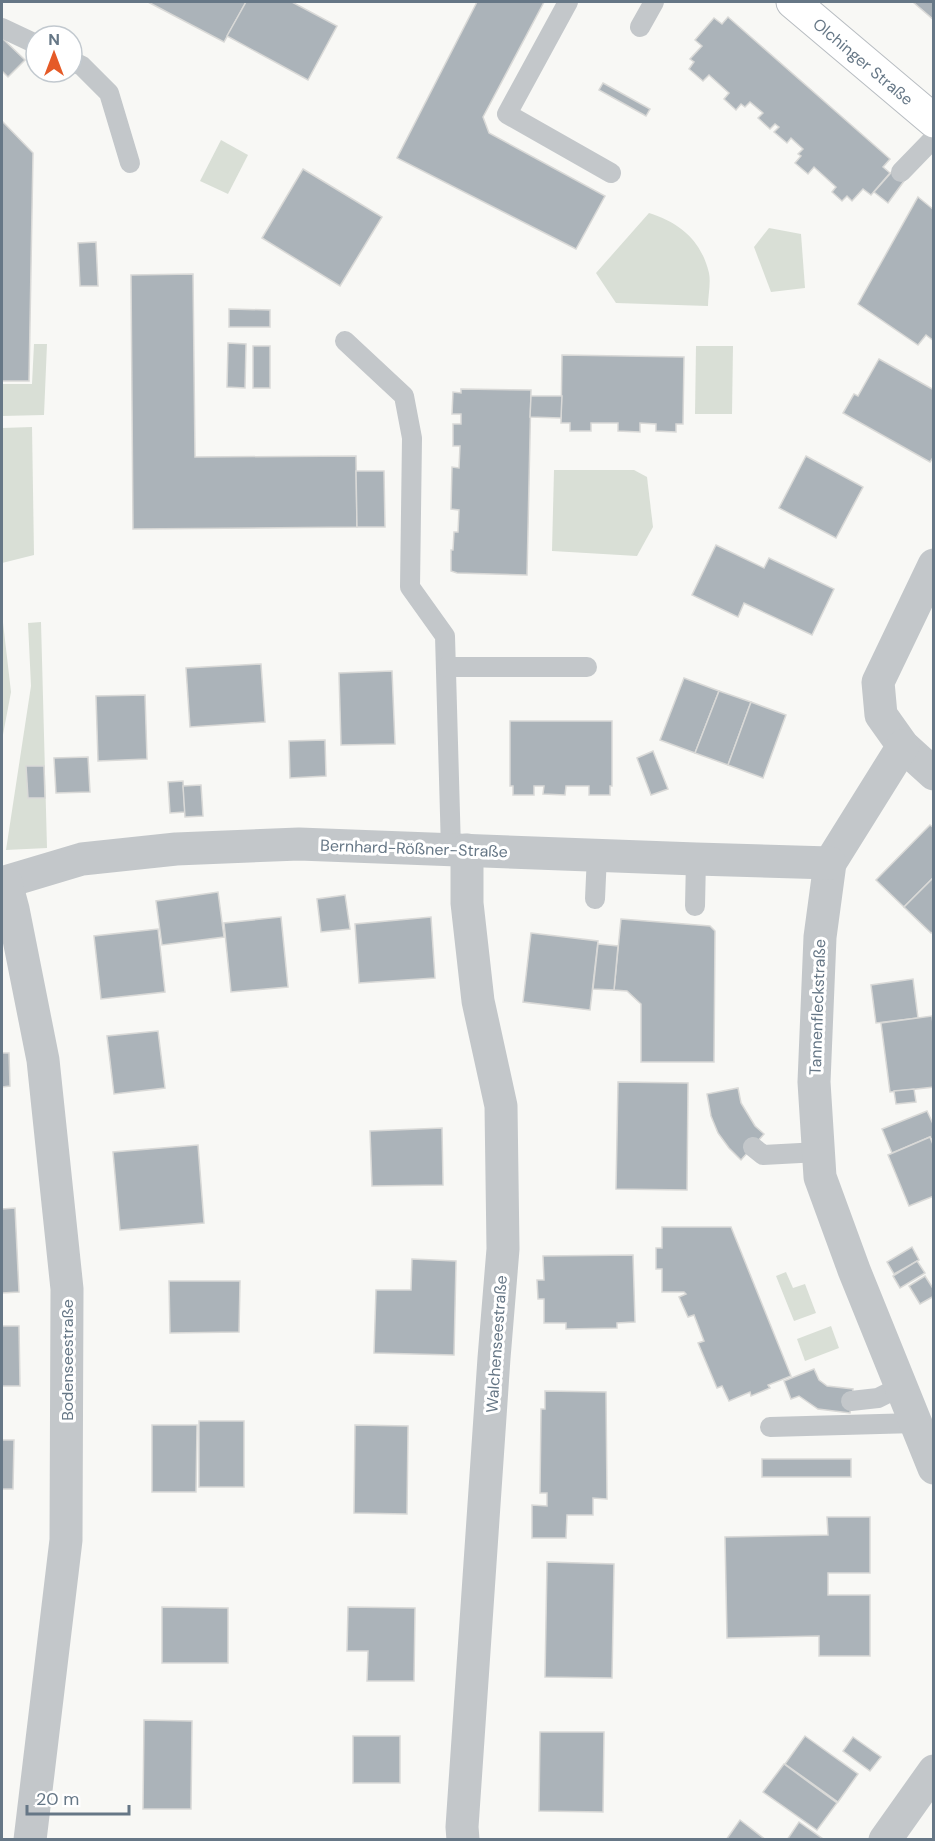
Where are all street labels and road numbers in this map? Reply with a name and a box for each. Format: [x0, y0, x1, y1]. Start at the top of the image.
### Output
street label: Olchinger Straße [808, 13, 917, 110]
street label: Bernhard-Rößner-Straße [320, 835, 508, 862]
street label: Tannenfleckstraße [805, 939, 830, 1075]
street label: Walchenseestraße [481, 1275, 512, 1414]
street label: Bodenseestraße [57, 1299, 78, 1421]

